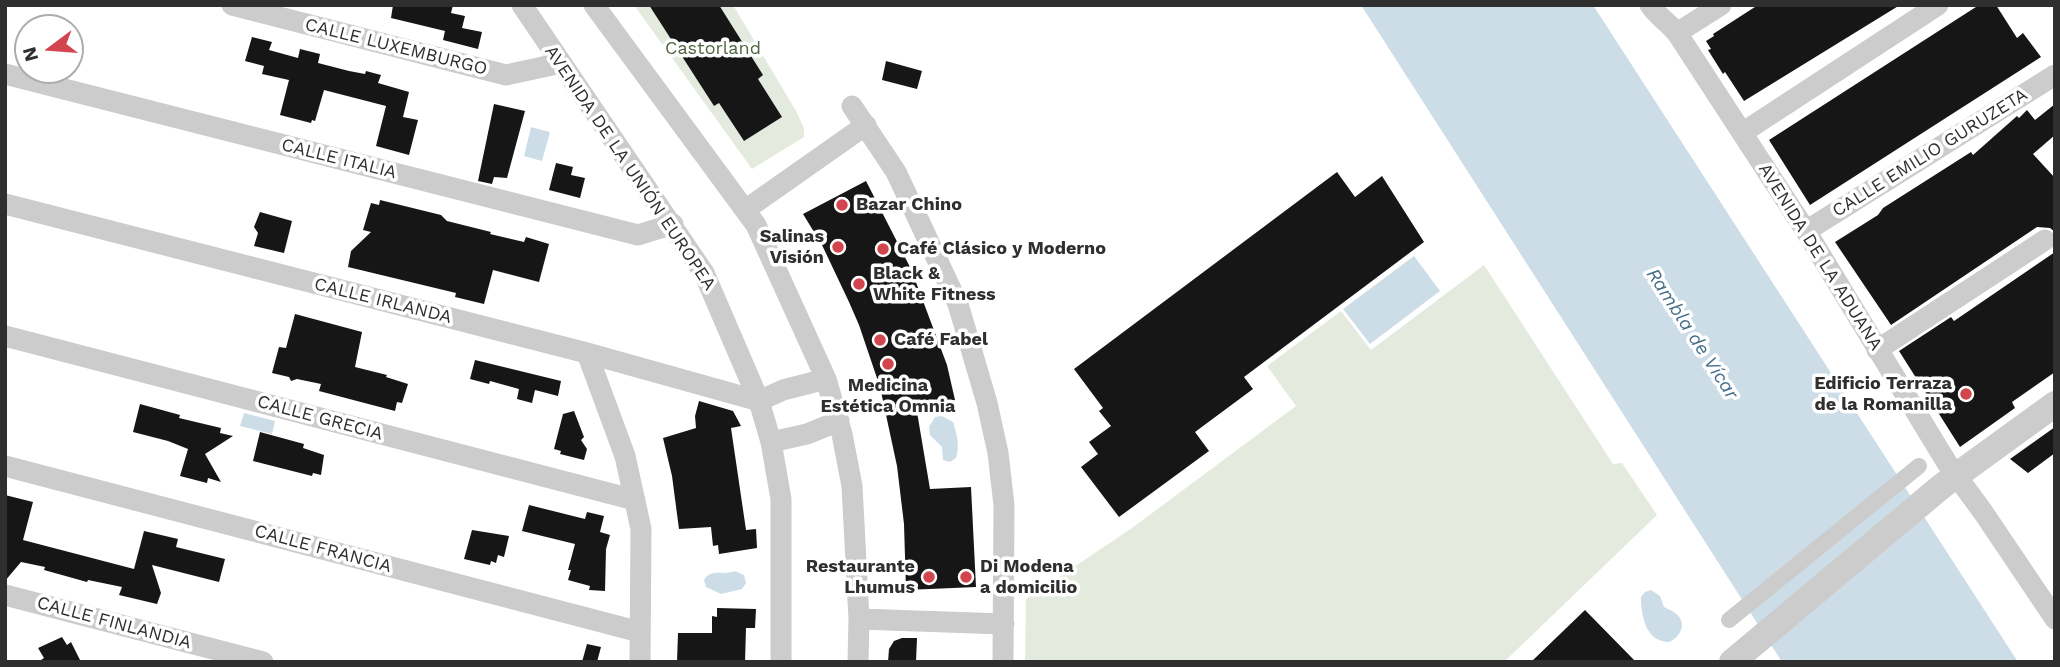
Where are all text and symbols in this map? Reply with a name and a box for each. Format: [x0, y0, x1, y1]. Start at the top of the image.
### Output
north arrow [14, 14, 84, 84]
street label: CALLE LUXEMBURGO [303, 14, 489, 80]
park label: Castorland [665, 38, 761, 60]
street label: AVENIDA DE LA UNIÓN EUROPEA [540, 42, 720, 294]
text: N [17, 44, 43, 64]
street label: CALLE EMILIO GURUZETA [1829, 84, 2031, 222]
street label: CALLE ITALIA [279, 134, 399, 184]
street label: AVENIDA DE LA ADUANA [1753, 159, 1887, 355]
place label: Bazar Chino [856, 194, 962, 216]
marker: Bazar Chino [834, 197, 850, 213]
place label: Salinas Visión [760, 226, 824, 268]
place label: Café Clásico y Moderno [897, 238, 1106, 260]
marker: Salinas Visión [830, 239, 846, 255]
marker: Café Clásico y Moderno [875, 241, 891, 257]
place label: Black & White Fitness [873, 263, 996, 306]
water label: Rambla de Vícar [1641, 264, 1743, 404]
street label: CALLE IRLANDA [312, 273, 454, 329]
marker: Black & White Fitness [851, 276, 867, 292]
place label: Café Fabel [894, 329, 988, 351]
marker: Café Fabel [872, 332, 888, 348]
marker: Medicina Estética Omnia [880, 356, 896, 372]
place label: Edificio Terraza de la Romanilla [1814, 373, 1952, 416]
place label: Medicina Estética Omnia [821, 375, 955, 418]
marker: Edificio Terraza de la Romanilla [1958, 386, 1974, 402]
street label: CALLE GRECIA [255, 391, 385, 445]
street label: CALLE FRANCIA [252, 520, 394, 578]
place label: Restaurante Lhumus [806, 556, 915, 598]
place label: Di Modena a domicilio [980, 556, 1077, 598]
marker: Restaurante Lhumus [921, 569, 937, 585]
marker: Di Modena a domicilio [958, 569, 974, 585]
street label: CALLE FINLANDIA [34, 592, 194, 654]

